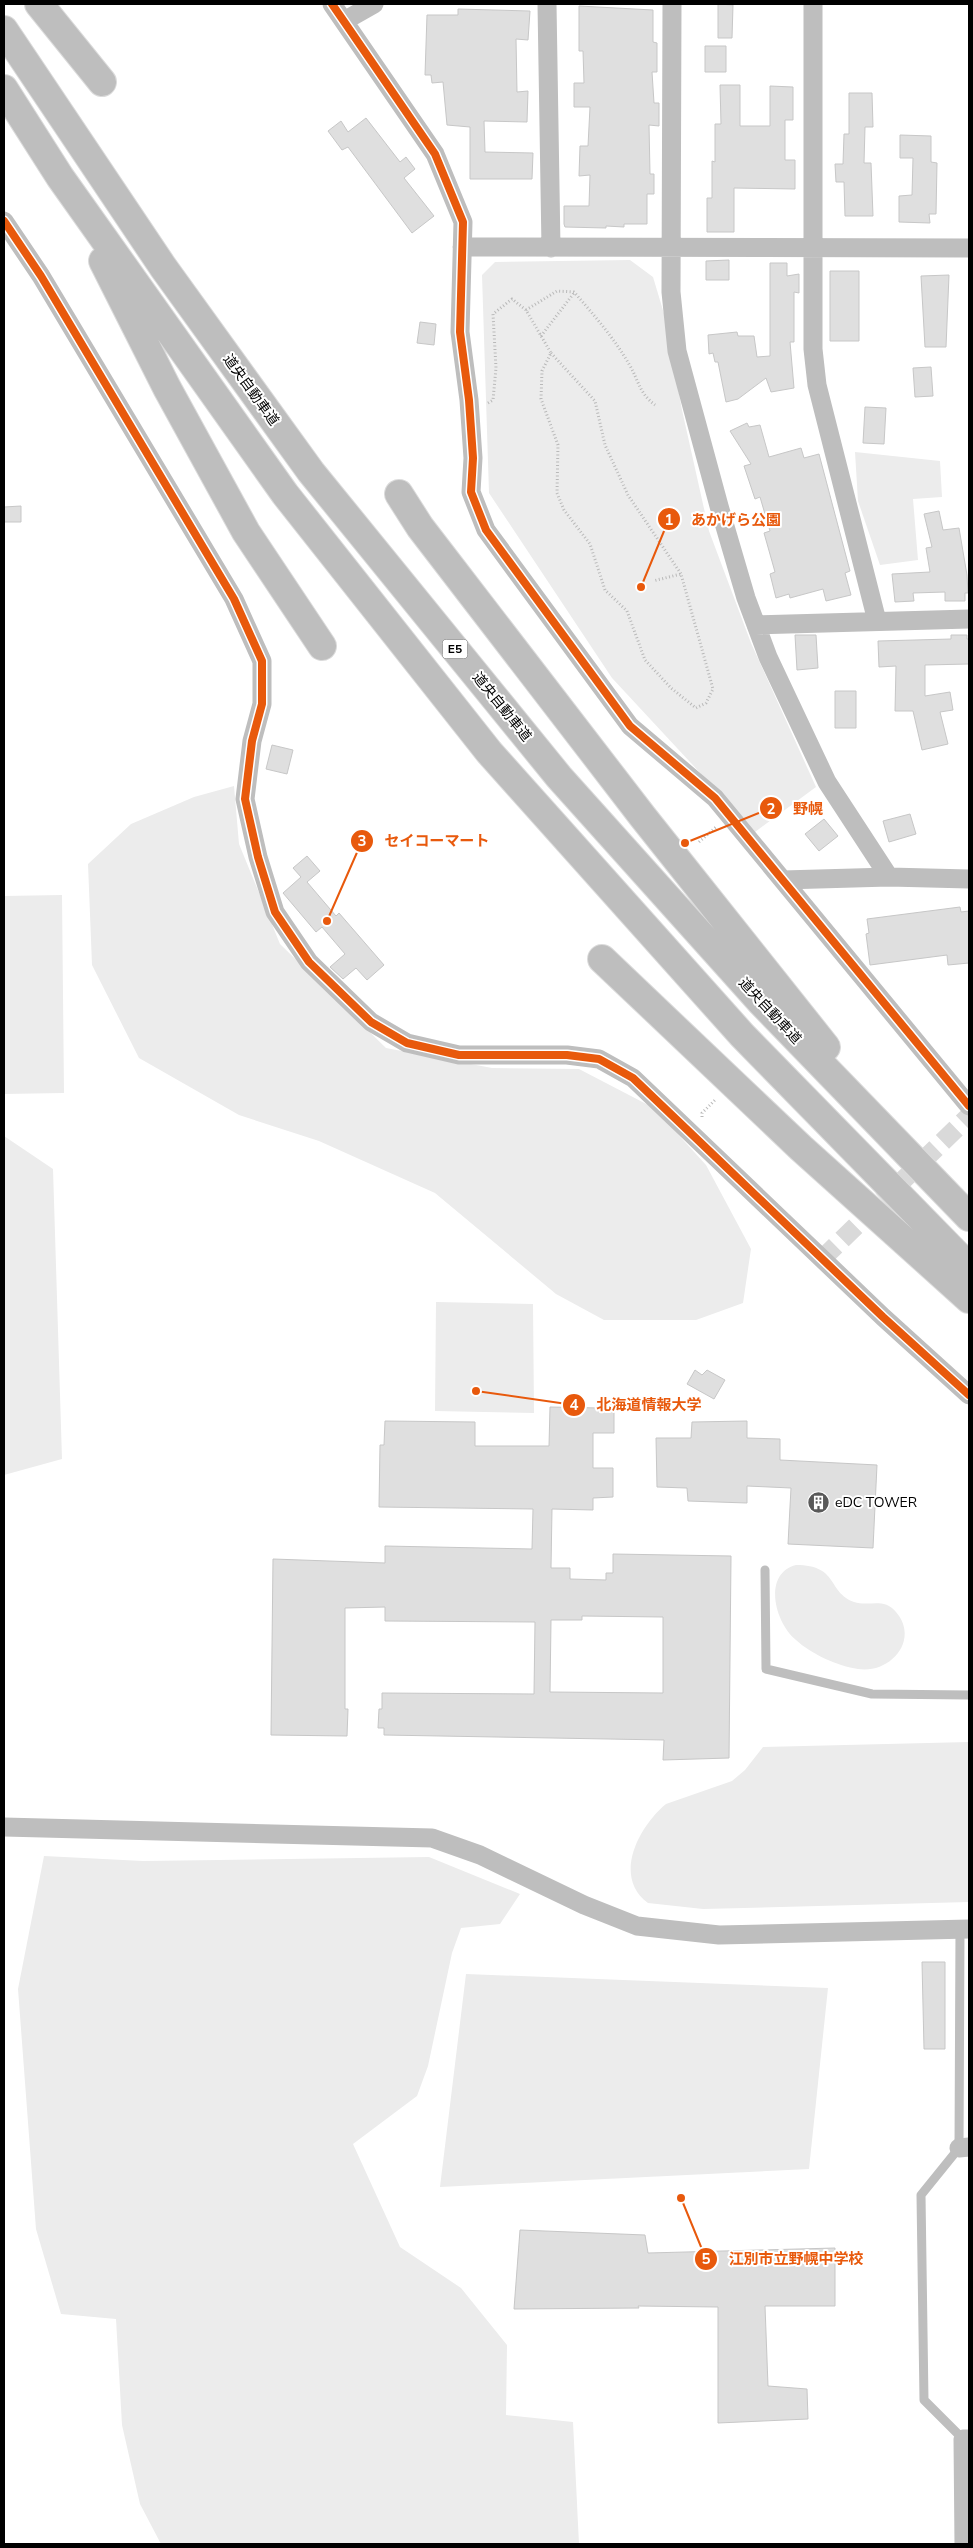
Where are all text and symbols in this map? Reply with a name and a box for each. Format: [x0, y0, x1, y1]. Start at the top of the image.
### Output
street label: 道央自動車道 [219, 350, 283, 430]
callout: あかげら公園 [656, 504, 791, 534]
text: 1 [664, 510, 674, 530]
text: あかげら公園 [691, 510, 781, 530]
road number: E5 [442, 640, 468, 659]
street label: 道央自動車道 [468, 668, 536, 746]
callout: 野幌 [758, 793, 833, 823]
text: 2 [766, 799, 776, 819]
text: 野幌 [793, 799, 823, 819]
callout: セイコーマート [350, 826, 500, 856]
text: 3 [357, 831, 367, 851]
text: セイコーマート [384, 831, 490, 851]
street label: 道央自動車道 [734, 974, 806, 1048]
callout: 北海道情報大学 [561, 1390, 711, 1420]
text: 4 [569, 1395, 579, 1415]
text: 北海道情報大学 [596, 1395, 702, 1415]
building icon: eDC TOWER [807, 1490, 831, 1514]
place label: eDC TOWER [835, 1493, 917, 1512]
callout: 江別市立野幌中学校 [694, 2244, 874, 2274]
text: 5 [701, 2249, 711, 2269]
text: 江別市立野幌中学校 [728, 2249, 864, 2269]

